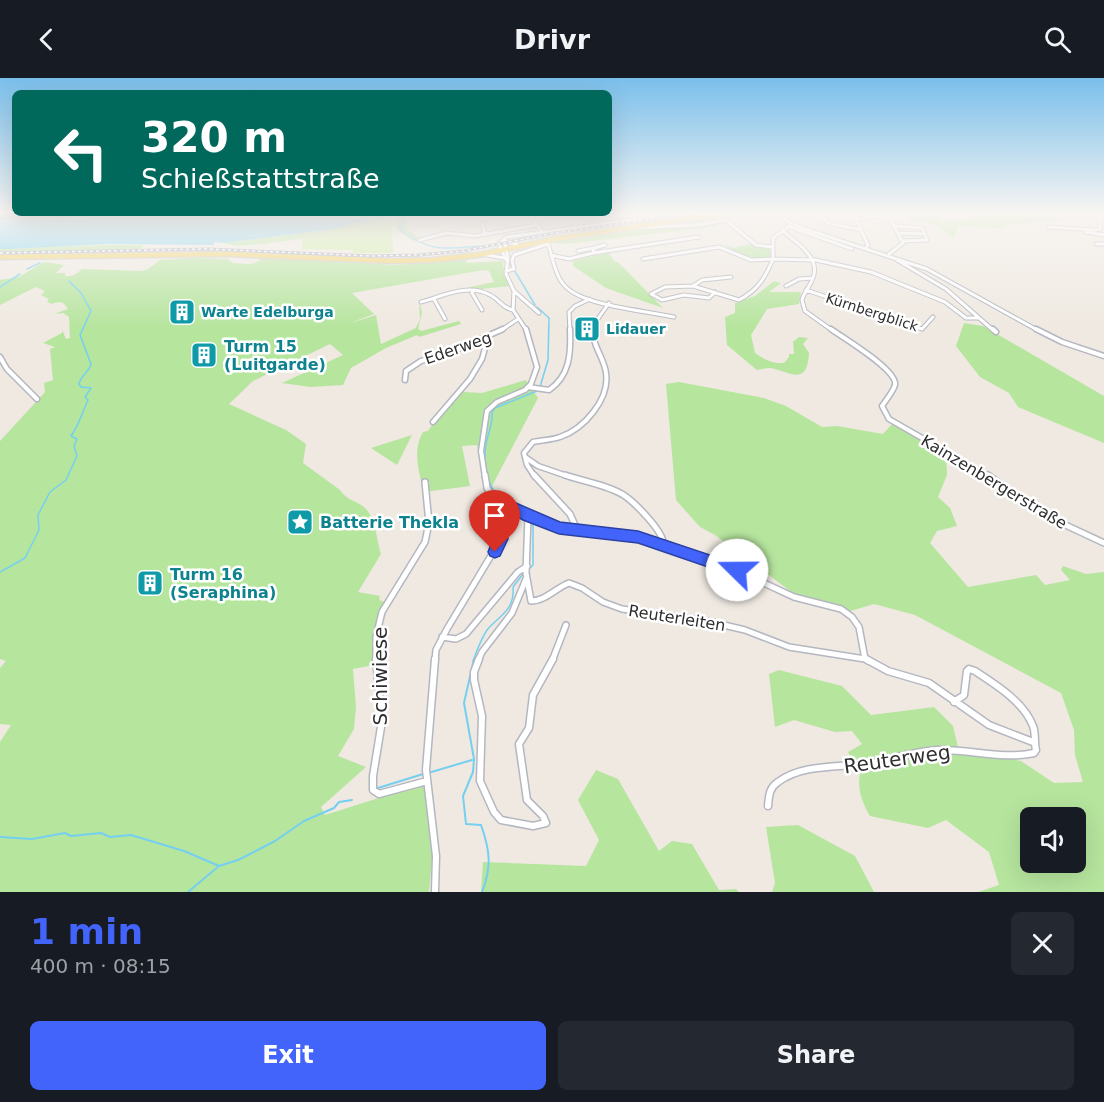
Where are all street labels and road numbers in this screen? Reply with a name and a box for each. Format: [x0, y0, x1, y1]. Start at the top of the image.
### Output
street label: Kürnbergblick [824, 290, 921, 335]
street label: Ederweg [422, 328, 494, 368]
street label: Kainzenbergerstraße [918, 431, 1070, 533]
street label: Reuterleiten [627, 601, 727, 635]
street label: Schiwiese [368, 627, 392, 725]
street label: Reuterweg [842, 740, 952, 778]

